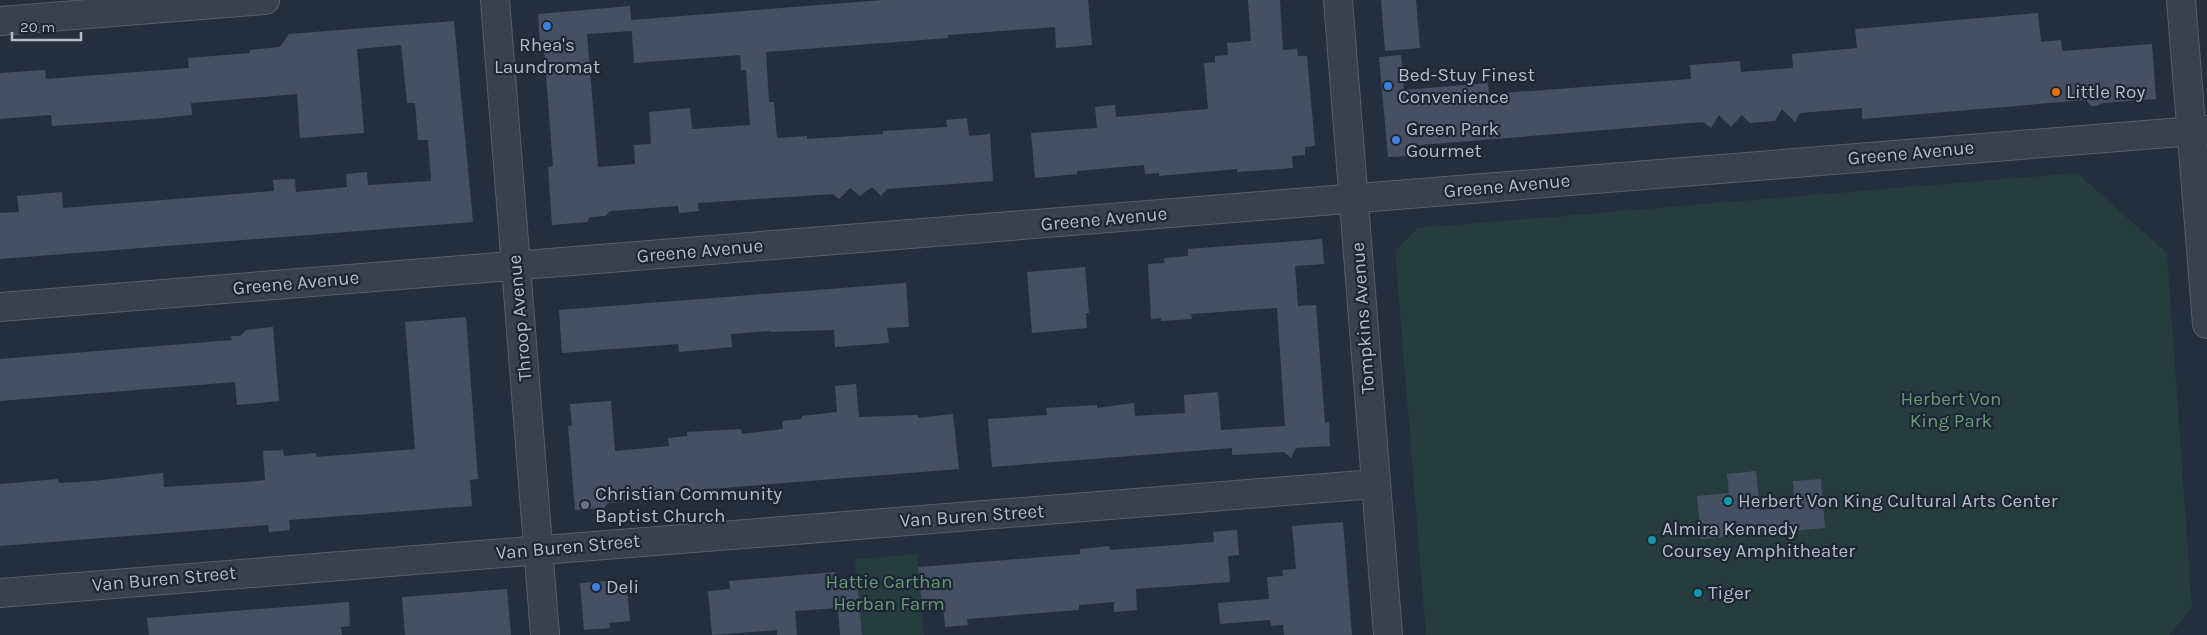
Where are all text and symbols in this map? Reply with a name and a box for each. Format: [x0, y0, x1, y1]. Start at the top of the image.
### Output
scale bar [12, 10, 81, 42]
text: 20 m [20, 18, 55, 36]
marker: Rhea's Laundromat [541, 20, 553, 32]
place label: Rhea's Laundromat [494, 34, 600, 78]
place label: Bed-Stuy Finest Convenience [1398, 64, 1535, 108]
marker: Bed-Stuy Finest Convenience [1382, 80, 1394, 92]
place label: Little Roy [2066, 81, 2145, 103]
marker: Little Roy [2050, 86, 2062, 98]
place label: Green Park Gourmet [1406, 118, 1499, 162]
marker: Green Park Gourmet [1390, 134, 1402, 146]
street label: Greene Avenue [1847, 137, 1975, 169]
street label: Greene Avenue [1443, 170, 1571, 202]
street label: Greene Avenue [1040, 203, 1168, 235]
street label: Greene Avenue [636, 235, 764, 267]
street label: Tompkins Avenue [1347, 241, 1379, 395]
street label: Throop Avenue [504, 254, 536, 382]
street label: Greene Avenue [232, 267, 360, 299]
park label: Herbert Von King Park [1901, 388, 2001, 432]
place label: Christian Community Baptist Church [595, 483, 782, 527]
place label: Herbert Von King Cultural Arts Center [1738, 490, 2058, 512]
marker: Herbert Von King Cultural Arts Center [1722, 495, 1734, 507]
marker: Christian Community Baptist Church [579, 499, 591, 511]
street label: Van Buren Street [899, 500, 1045, 532]
place label: Almira Kennedy Coursey Amphitheater [1662, 518, 1855, 562]
street label: Van Buren Street [495, 530, 641, 564]
marker: Almira Kennedy Coursey Amphitheater [1646, 534, 1658, 546]
street label: Van Buren Street [91, 562, 237, 596]
park label: Hattie Carthan Herban Farm [826, 571, 952, 615]
place label: Deli [606, 576, 639, 598]
marker: Deli [590, 581, 602, 593]
place label: Tiger [1708, 582, 1751, 604]
marker: Tiger [1692, 587, 1704, 599]

